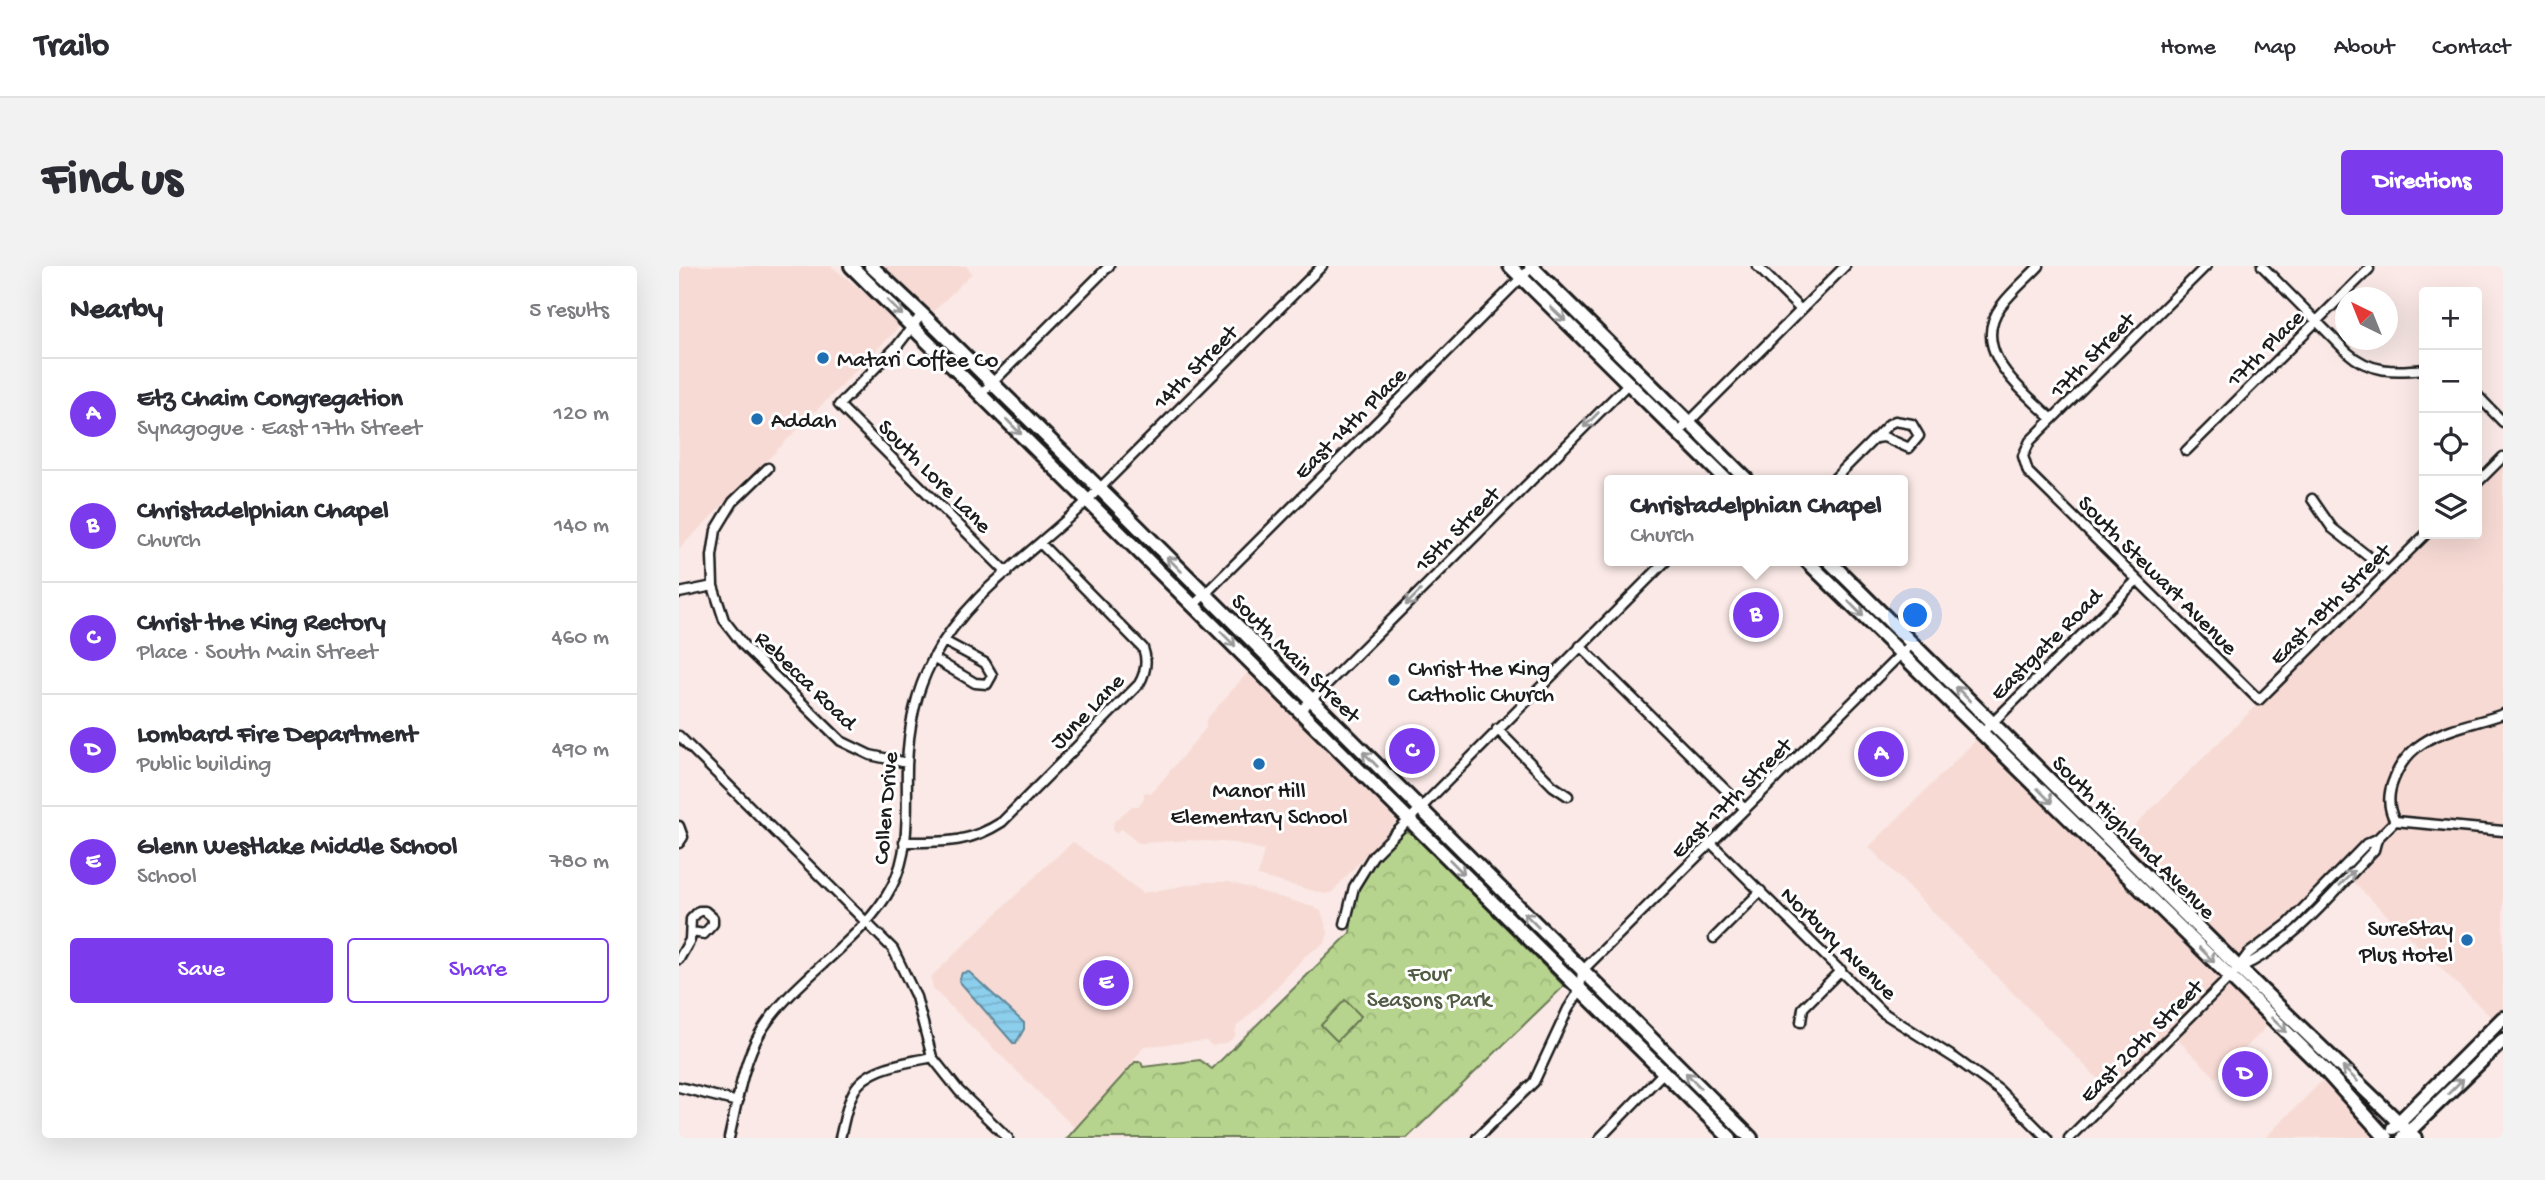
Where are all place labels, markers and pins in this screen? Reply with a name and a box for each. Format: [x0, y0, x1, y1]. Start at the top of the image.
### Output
place label: Matari Coffee Co [837, 348, 999, 375]
marker: Matari Coffee Co [815, 350, 831, 366]
place label: Addah [771, 409, 837, 436]
marker: Addah [749, 411, 765, 427]
pin: B [1733, 589, 1779, 641]
place label: Christ the King Catholic Church [1408, 657, 1554, 710]
marker: Christ the King Catholic Church [1386, 672, 1402, 688]
pin: C [1389, 725, 1435, 777]
pin: A [1858, 728, 1904, 780]
marker: Manor Hill Elementary School [1251, 756, 1267, 772]
place label: Manor Hill Elementary School [1170, 779, 1348, 832]
place label: SureStay Plus Hotel [2358, 917, 2453, 970]
marker: SureStay Plus Hotel [2459, 932, 2475, 948]
pin: E [1083, 957, 1129, 1009]
pin: D [2222, 1048, 2268, 1100]

